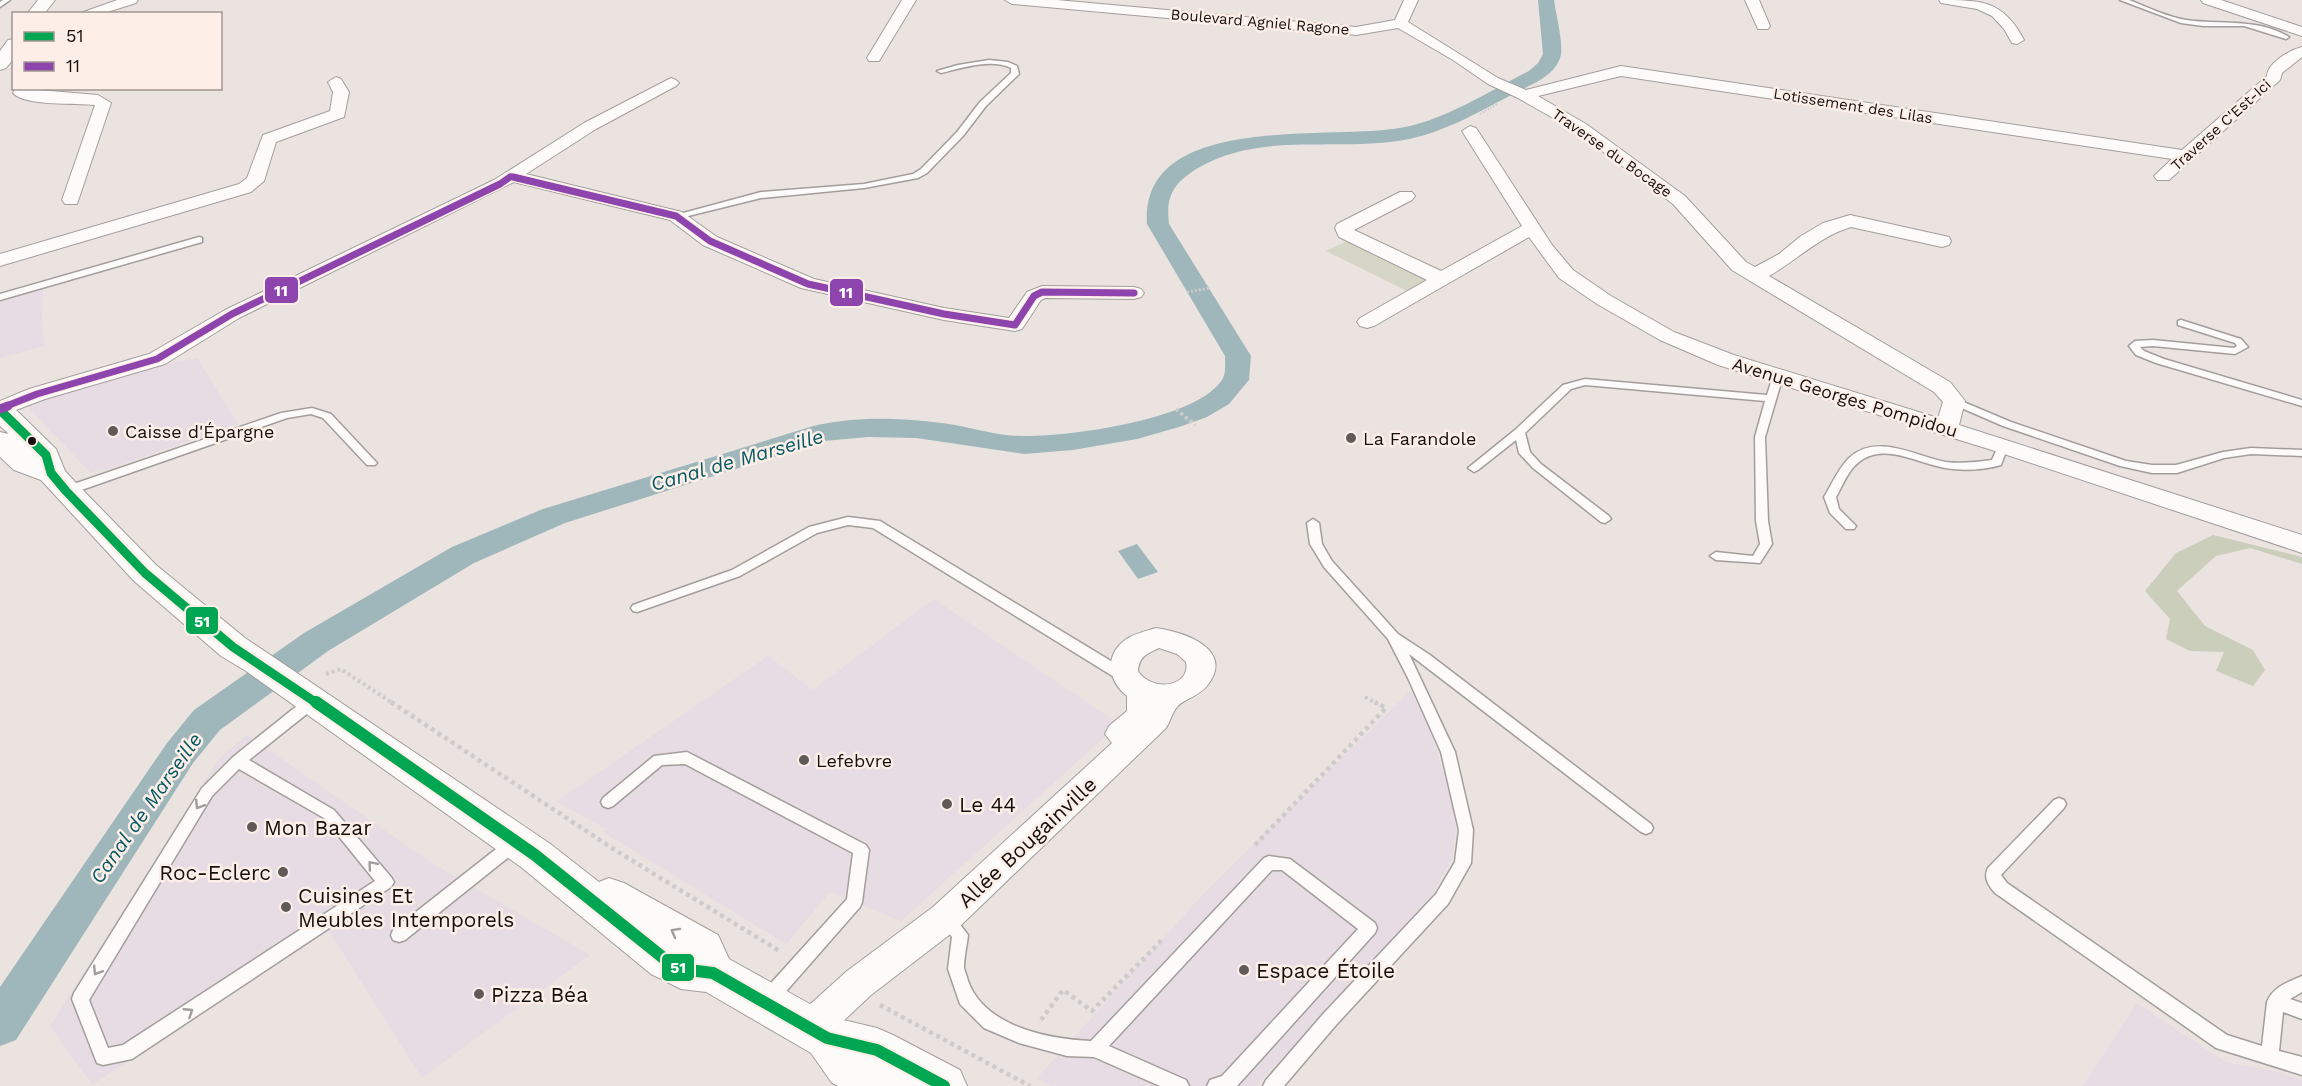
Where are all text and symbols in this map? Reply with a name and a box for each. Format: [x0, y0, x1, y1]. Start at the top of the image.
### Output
street label: Boulevard Agniel Ragone [1170, 5, 1350, 39]
legend [12, 12, 222, 90]
text: 51 [66, 25, 84, 46]
text: 11 [66, 55, 80, 76]
street label: Traverse C'Est-Ici [2167, 76, 2275, 174]
street label: Lotissement des Lilas [1772, 85, 1934, 127]
street label: Traverse du Bocage [1549, 105, 1675, 201]
line badge: 11 [264, 276, 299, 304]
line badge: 11 [829, 278, 864, 307]
text: 11 [274, 281, 288, 300]
text: 11 [839, 283, 853, 302]
street label: Avenue Georges Pompidou [1730, 353, 1960, 441]
place label: Caisse d'Épargne [125, 421, 274, 442]
marker: Caisse d'Épargne [106, 424, 120, 438]
water label: Canal de Marseille [648, 424, 826, 496]
place label: La Farandole [1363, 428, 1476, 449]
marker: La Farandole [1344, 431, 1358, 445]
unlabelled marker [26, 435, 38, 447]
line badge: 51 [185, 606, 219, 635]
text: 51 [194, 612, 210, 631]
water label: Canal de Marseille [85, 728, 207, 888]
place label: Lefebvre [816, 750, 892, 771]
marker: Lefebvre [797, 753, 811, 767]
street label: Allée Bougainville [953, 771, 1101, 913]
place label: Le 44 [959, 792, 1016, 817]
marker: Le 44 [940, 797, 954, 811]
one-way arrow [196, 798, 207, 809]
place label: Mon Bazar [264, 815, 372, 840]
marker: Mon Bazar [245, 820, 259, 834]
place label: Roc-Eclerc [159, 860, 271, 885]
one-way arrow [368, 861, 379, 872]
marker: Roc-Eclerc [276, 865, 290, 879]
place label: Cuisines Et Meubles Intemporels [298, 883, 514, 932]
marker: Cuisines Et Meubles Intemporels [279, 900, 293, 914]
one-way arrow [671, 928, 682, 939]
line badge: 51 [661, 953, 695, 982]
text: 51 [670, 958, 686, 977]
place label: Espace Étoile [1256, 958, 1395, 983]
marker: Espace Étoile [1237, 963, 1251, 977]
one-way arrow [93, 965, 105, 975]
place label: Pizza Béa [491, 982, 588, 1007]
marker: Pizza Béa [472, 987, 486, 1001]
one-way arrow [183, 1007, 193, 1019]

